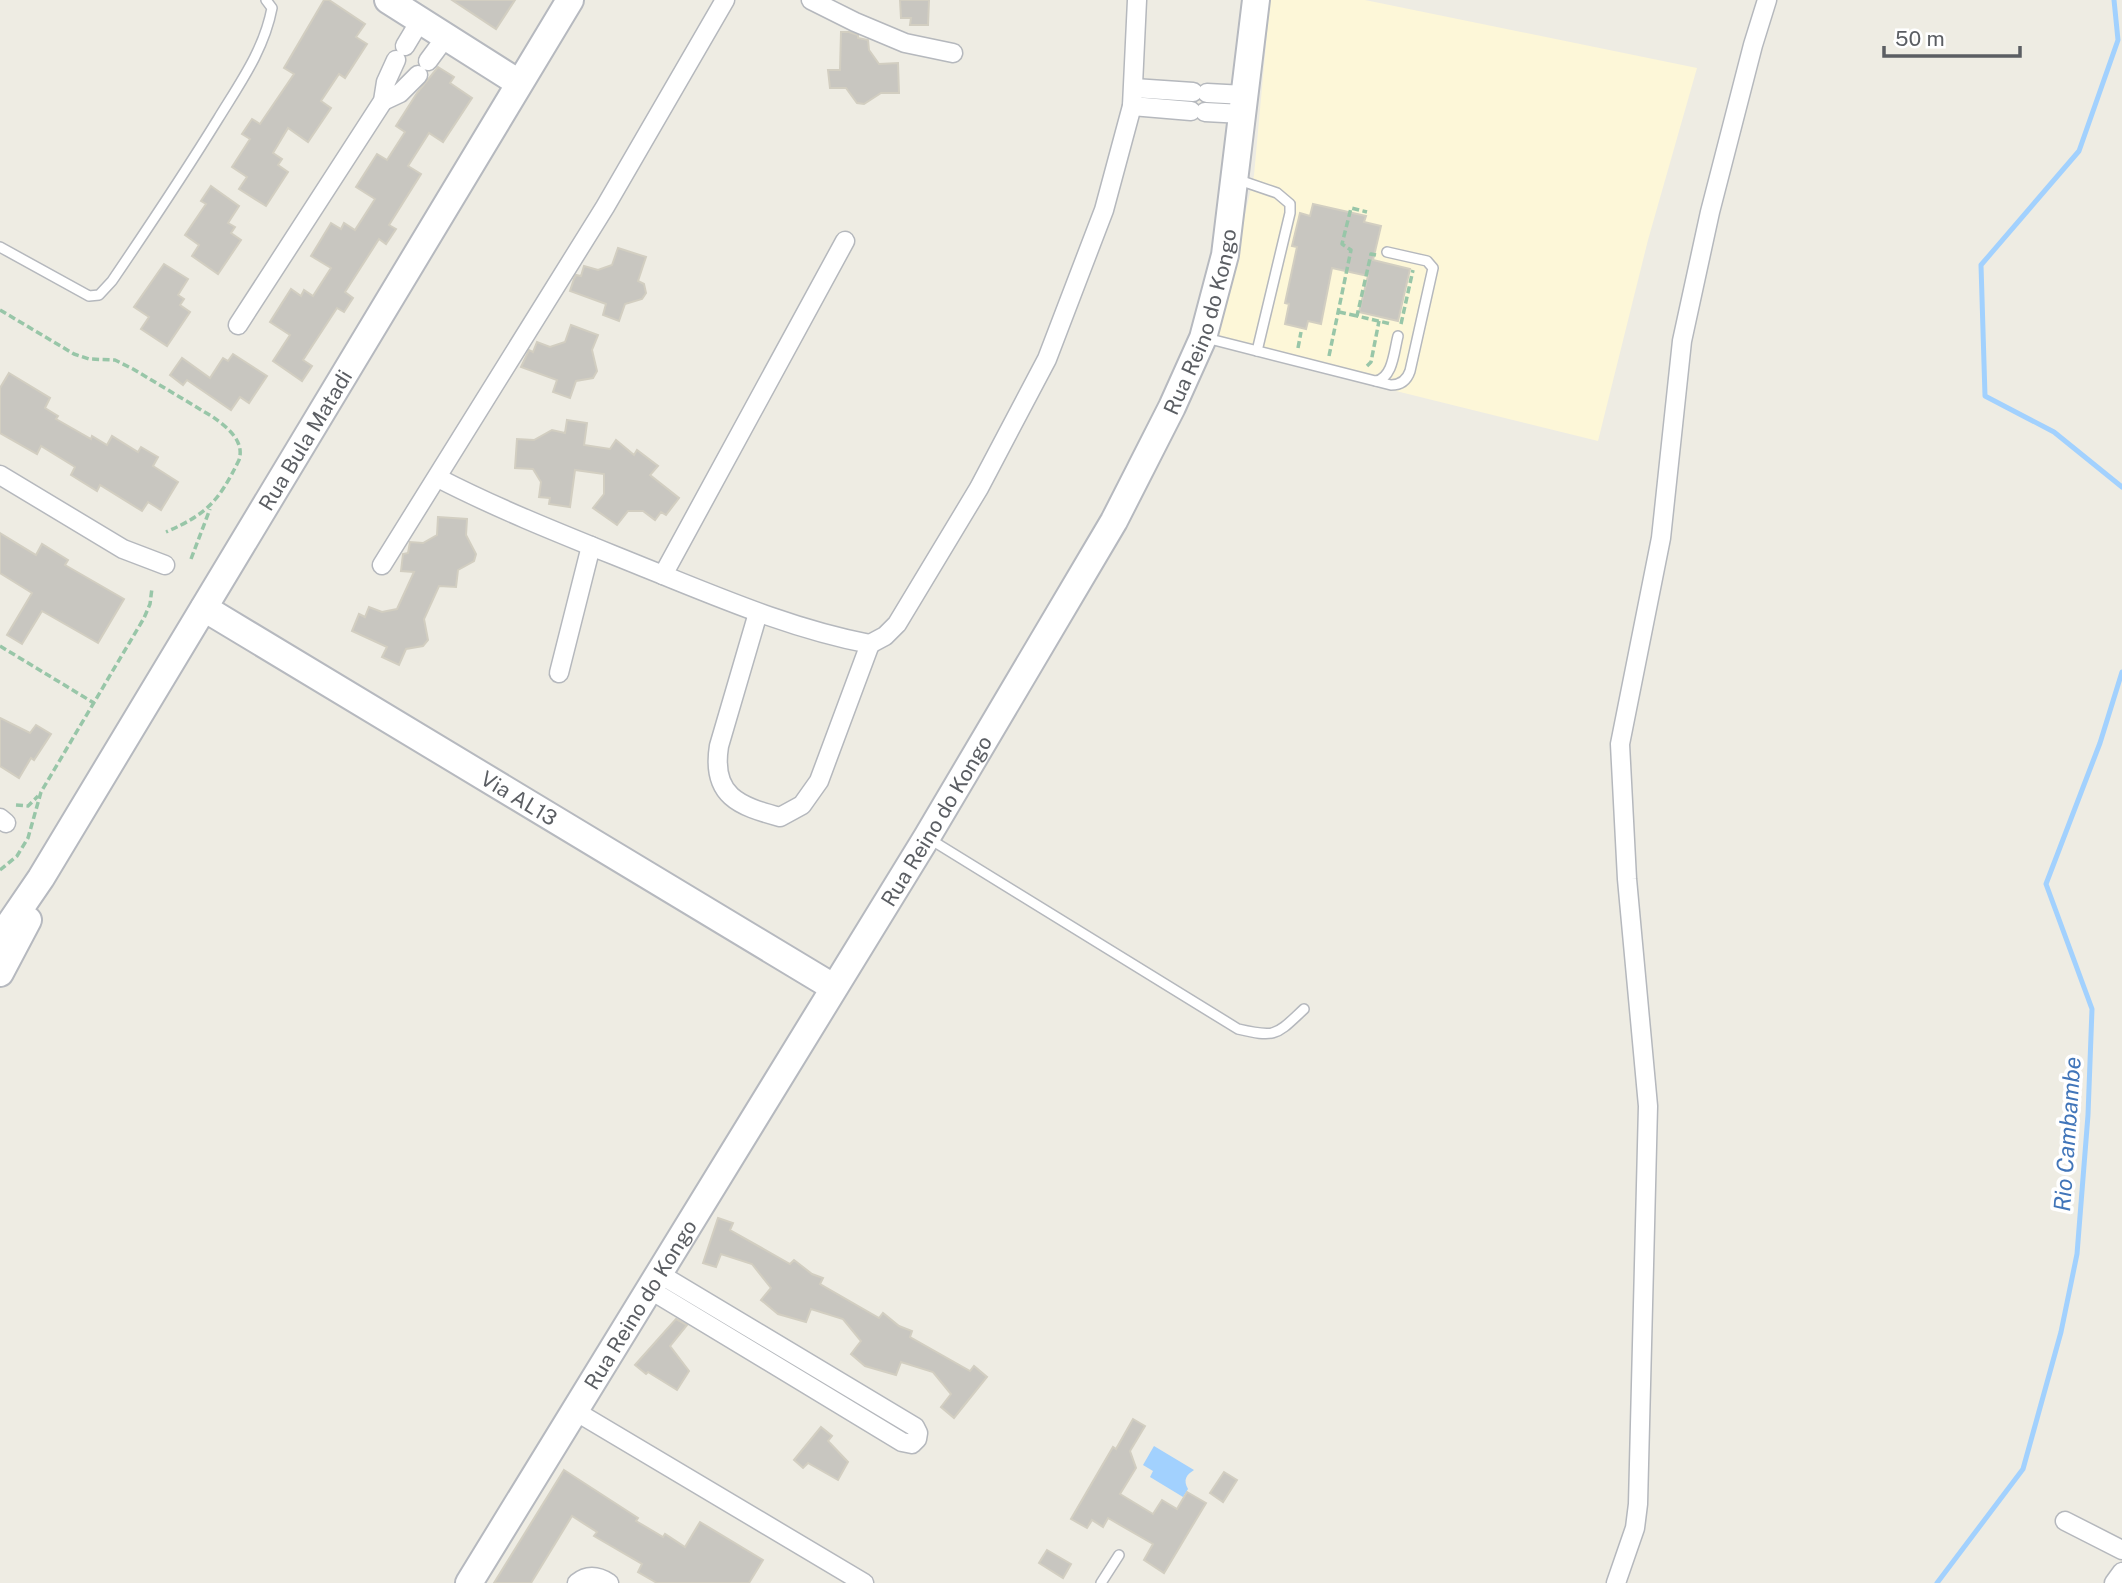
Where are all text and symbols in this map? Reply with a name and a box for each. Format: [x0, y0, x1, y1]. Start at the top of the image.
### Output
scale bar [1884, 14, 2021, 58]
text: 50 m [1895, 26, 1945, 51]
street label: Rua Reino do Kongo [1158, 227, 1241, 418]
street label: Rua Bula Matadi [253, 365, 357, 515]
street label: Rua Reino do Kongo [875, 731, 997, 911]
street label: Via AL13 [476, 765, 562, 831]
water label: Rio Cambambe [2048, 1056, 2086, 1212]
street label: Rua Reino do Kongo [579, 1215, 702, 1394]

